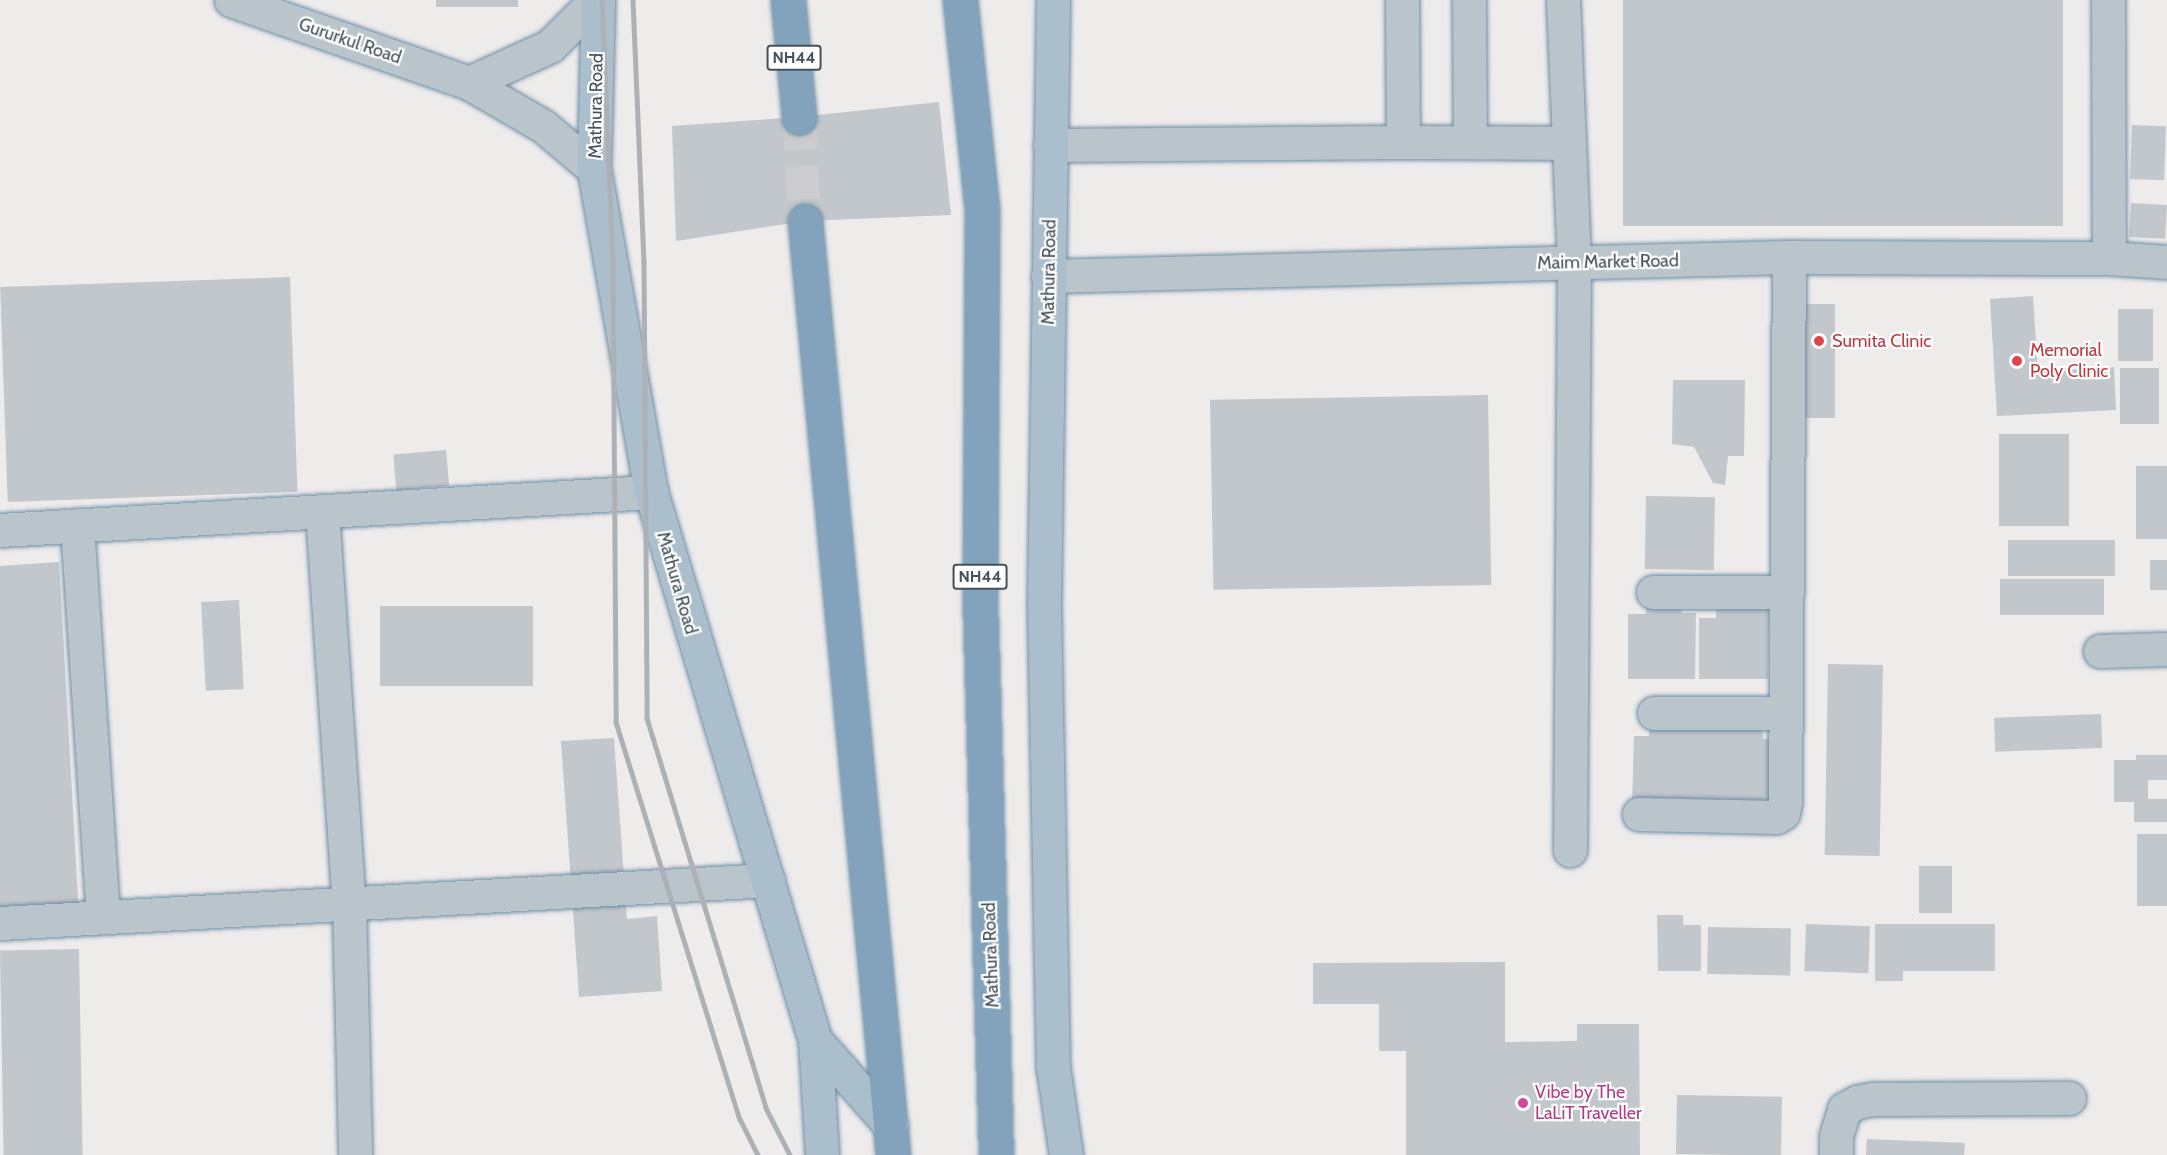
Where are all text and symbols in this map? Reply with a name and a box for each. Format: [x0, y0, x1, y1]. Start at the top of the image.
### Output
street label: Gururkul Road [296, 13, 404, 69]
road number: NH44 [766, 45, 822, 71]
street label: Mathura Road [584, 53, 608, 159]
street label: Mathura Road [1037, 219, 1061, 325]
street label: Maim Market Road [1537, 250, 1679, 274]
place label: Sumita Clinic [1832, 330, 1931, 352]
marker: Sumita Clinic [1810, 332, 1828, 350]
place label: Memorial Poly Clinic [2030, 340, 2108, 382]
marker: Memorial Poly Clinic [2008, 352, 2026, 370]
street label: Mathura Road [652, 529, 702, 637]
road number: NH44 [952, 564, 1008, 590]
street label: Mathura Road [978, 902, 1004, 1008]
place label: Vibe by The LaLiT Traveller [1535, 1082, 1642, 1124]
marker: Vibe by The LaLiT Traveller [1516, 1096, 1530, 1110]

